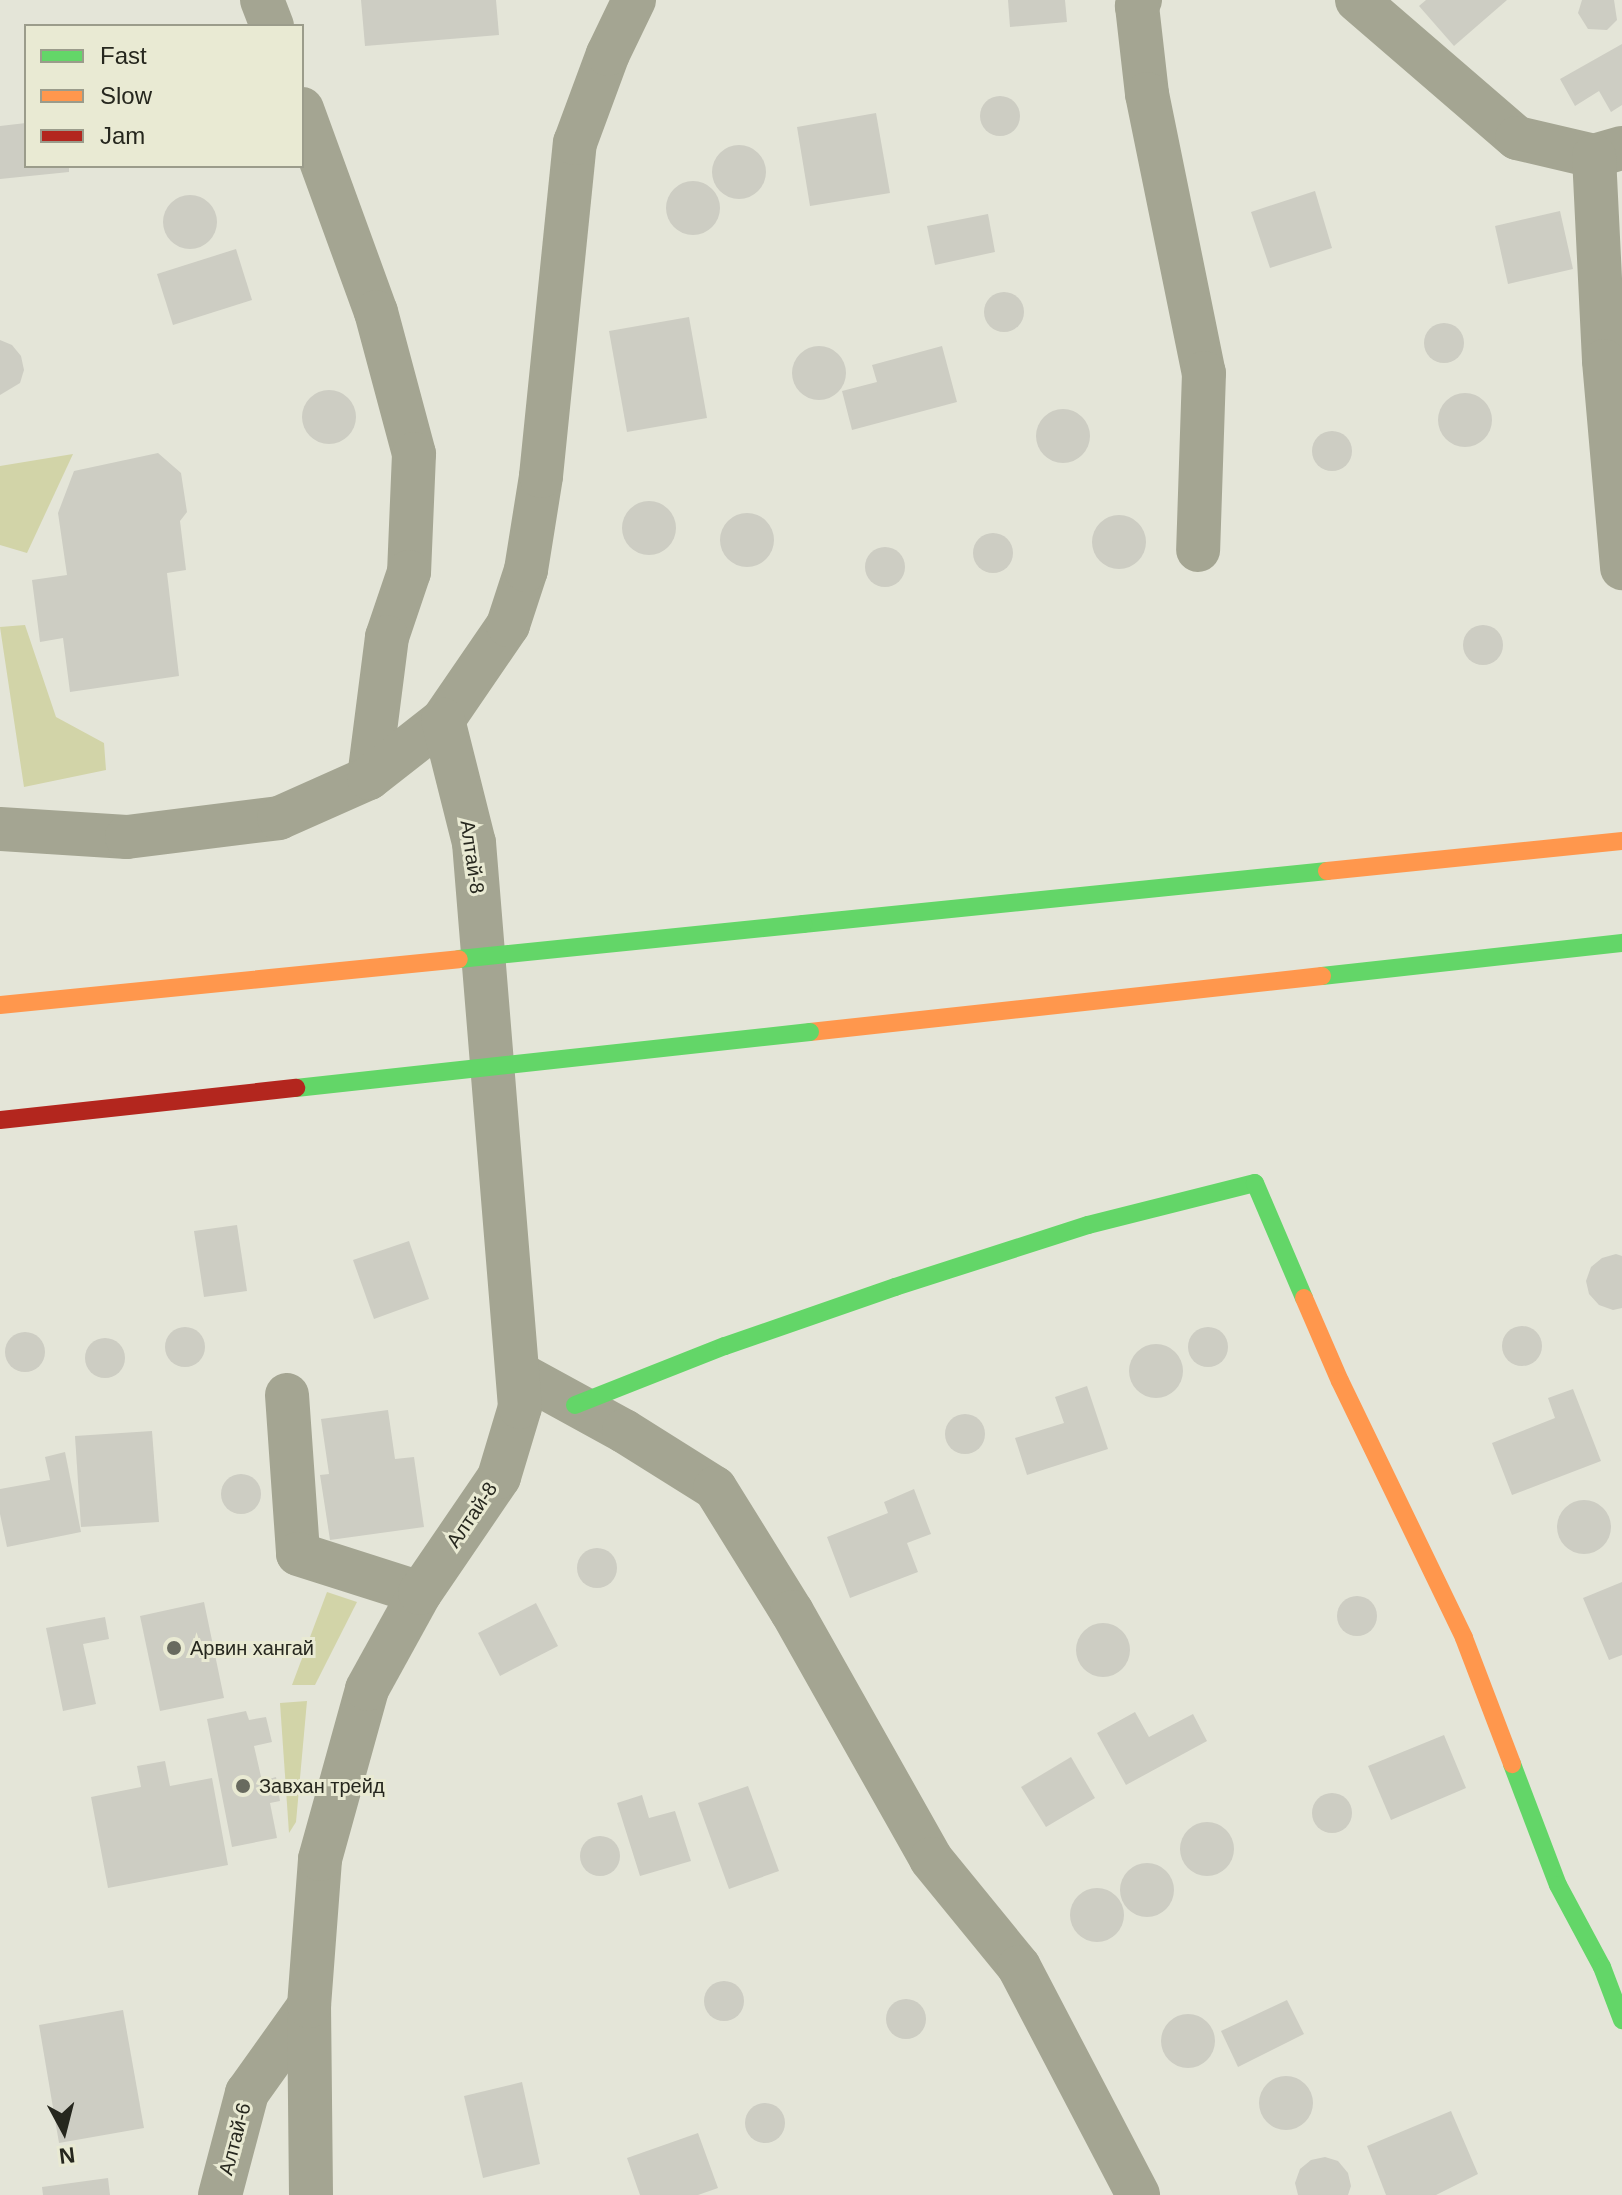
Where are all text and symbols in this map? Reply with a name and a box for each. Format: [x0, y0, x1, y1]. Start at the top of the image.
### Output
legend [24, 24, 304, 168]
text: Fast [100, 42, 147, 69]
text: Slow [100, 82, 152, 109]
text: Jam [100, 122, 145, 149]
street label: Алтай-8 [455, 819, 489, 895]
street label: Алтай-8 [441, 1478, 503, 1552]
place label: Арвин хангай [190, 1636, 314, 1660]
marker: Арвин хангай [165, 1639, 183, 1657]
place label: Завхан трейд [259, 1774, 385, 1798]
marker: Завхан трейд [234, 1777, 252, 1795]
north arrow [24, 2091, 104, 2171]
street label: Алтай-6 [214, 2100, 256, 2178]
text: N [58, 2142, 76, 2169]

